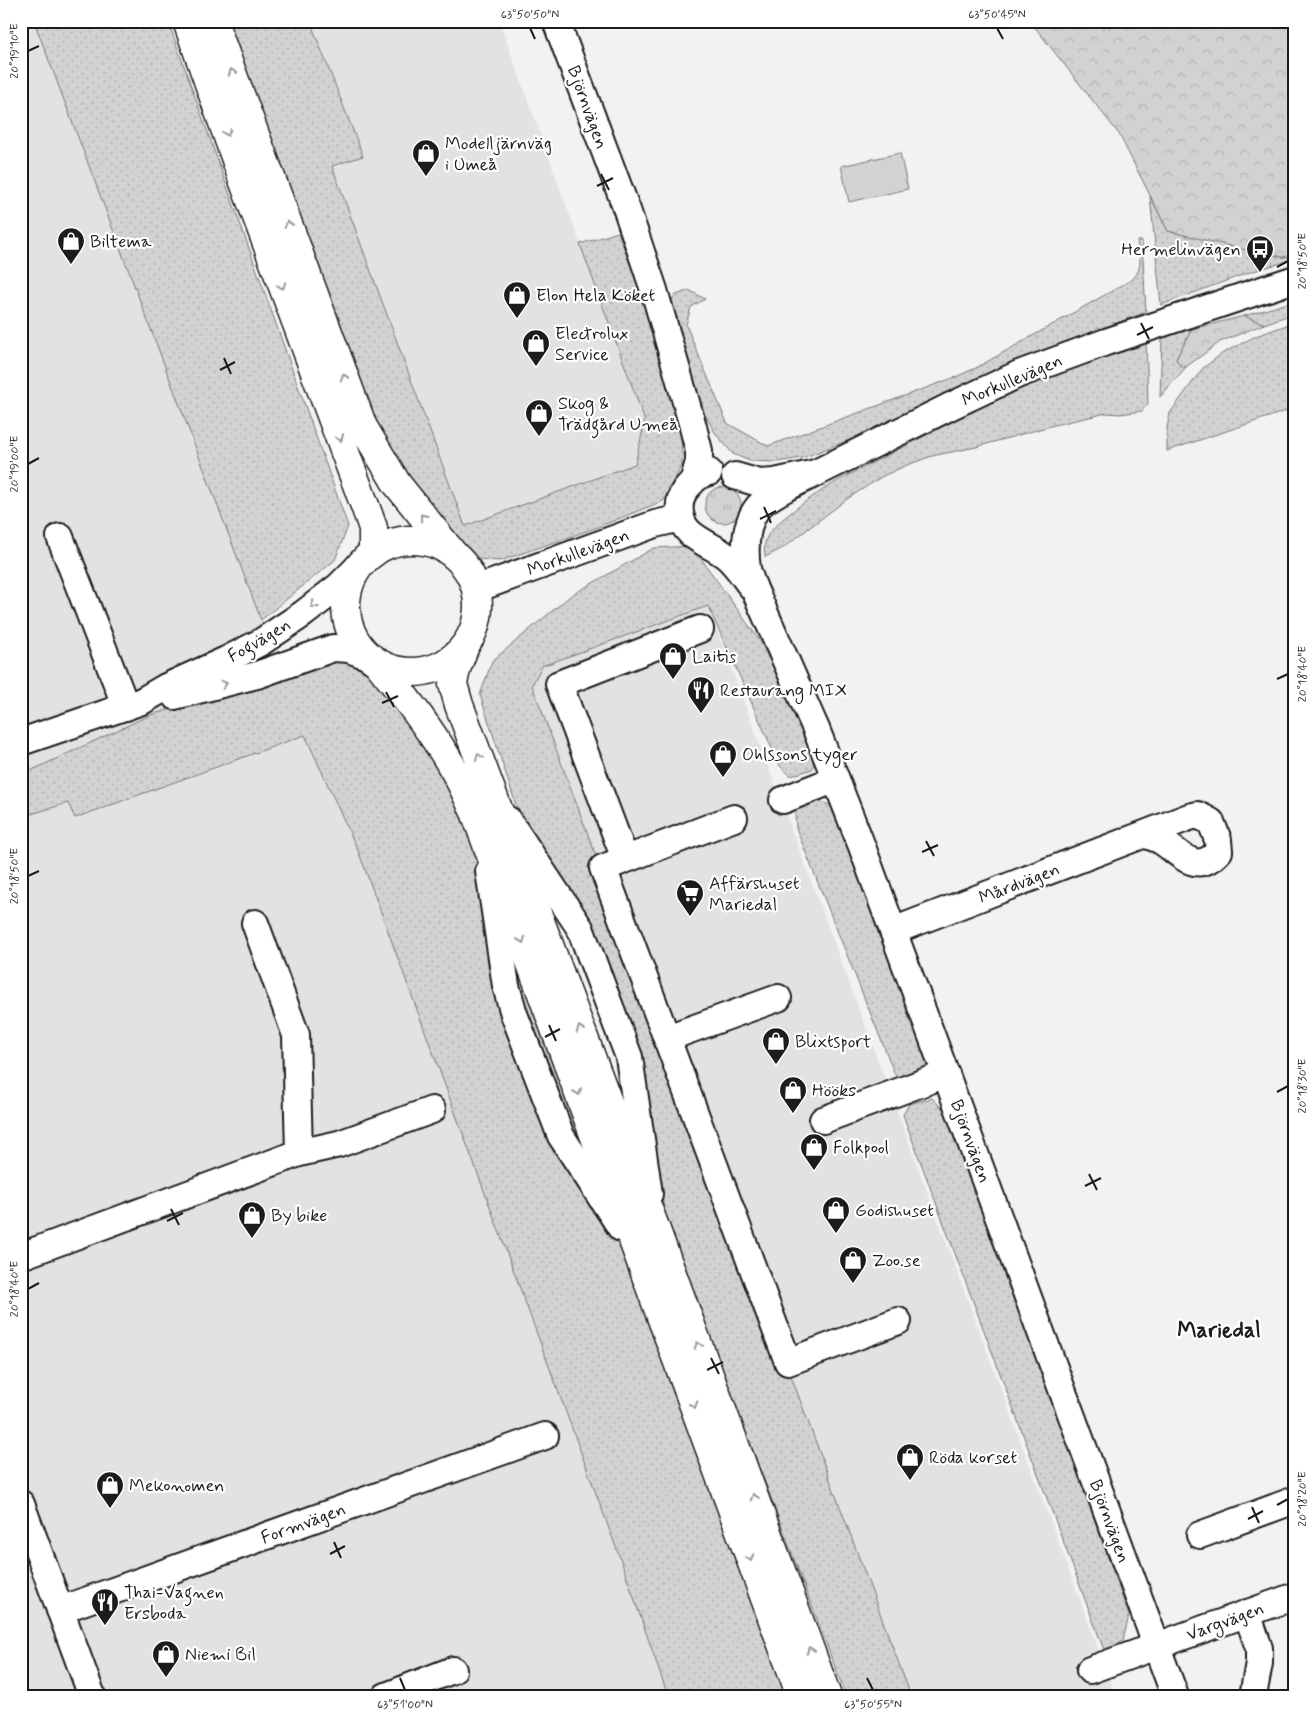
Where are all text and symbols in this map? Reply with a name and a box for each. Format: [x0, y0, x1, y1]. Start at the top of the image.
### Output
text: 63°50'50"N [501, 7, 559, 23]
text: 63°50'45"N [968, 7, 1026, 23]
text: 20°19'10"E [7, 23, 23, 79]
street label: Björnvägen [561, 62, 613, 152]
one-way arrow [228, 68, 238, 77]
one-way arrow [221, 129, 231, 137]
place label: Modelljärnväg i Umeå [445, 132, 552, 177]
shop icon: Modelljärnväg i Umeå [411, 138, 441, 177]
one-way arrow [284, 220, 294, 229]
shop icon: Biltema [56, 226, 86, 265]
place label: Biltema [90, 230, 152, 254]
text: 20°18'50"E [1295, 233, 1311, 289]
bus stop icon: Hermelinvägen [1245, 234, 1275, 273]
place label: Hermelinvägen [1121, 238, 1241, 262]
shop icon: Elon Hela Köket [502, 280, 532, 319]
one-way arrow [276, 281, 287, 290]
place label: Elon Hela Köket [536, 284, 656, 308]
place label: Electrolux Service [555, 322, 628, 367]
shop icon: Electrolux Service [521, 328, 551, 367]
street label: Morkullevägen [958, 349, 1066, 413]
one-way arrow [340, 373, 350, 382]
place label: Skog & Trädgård Umeå [558, 392, 678, 439]
shop icon: Skog & Trädgård Umeå [524, 398, 554, 437]
one-way arrow [334, 433, 344, 442]
text: 20°19'00"E [7, 436, 23, 492]
one-way arrow [420, 514, 429, 523]
street label: Morkullevägen [524, 523, 633, 583]
one-way arrow [310, 599, 320, 608]
street label: Fogvägen [224, 613, 296, 670]
shop icon: Laitis [658, 641, 688, 680]
place label: Laitis [692, 645, 736, 669]
text: 20°18'40"E [1295, 646, 1311, 702]
restaurant icon: Restaurang MIX [686, 675, 716, 714]
one-way arrow [219, 679, 228, 690]
place label: Restaurang MIX [720, 679, 847, 704]
shop icon: Ohlssons tyger [708, 739, 738, 778]
place label: Ohlssons tyger [742, 743, 858, 768]
one-way arrow [474, 753, 485, 762]
text: 20°18'50"E [7, 848, 23, 904]
street label: Mårdvägen [975, 858, 1063, 910]
place label: Affärshuset Mariedal [709, 872, 800, 917]
supermarket icon: Affärshuset Mariedal [675, 878, 705, 917]
one-way arrow [516, 935, 526, 944]
one-way arrow [576, 1025, 587, 1034]
shop icon: Blixtsport [761, 1026, 791, 1065]
place label: Blixtsport [795, 1030, 871, 1054]
text: 20°18'30"E [1295, 1059, 1311, 1113]
shop icon: Hööks [778, 1075, 808, 1114]
place label: Hööks [812, 1079, 856, 1103]
one-way arrow [572, 1087, 582, 1096]
street label: Björnvägen [944, 1096, 996, 1186]
shop icon: Folkpool [799, 1132, 829, 1171]
place label: Folkpool [833, 1136, 889, 1160]
shop icon: Godishuset [821, 1195, 851, 1234]
place label: Godishuset [855, 1199, 934, 1223]
shop icon: By bike [237, 1200, 267, 1239]
place label: By bike [271, 1204, 327, 1228]
shop icon: Zoo.se [838, 1245, 868, 1284]
place label: Zoo.se [872, 1249, 921, 1273]
text: 20°18'40"E [7, 1261, 23, 1317]
district label: Mariedal [1177, 1317, 1261, 1345]
one-way arrow [694, 1341, 704, 1350]
one-way arrow [688, 1401, 698, 1409]
shop icon: Röda korset [895, 1442, 925, 1481]
place label: Röda korset [929, 1446, 1017, 1470]
shop icon: Mekonomen [95, 1470, 125, 1509]
text: 20°18'20"E [1295, 1471, 1311, 1527]
place label: Mekonomen [129, 1474, 225, 1498]
street label: Björnvägen [1083, 1476, 1135, 1566]
one-way arrow [750, 1494, 760, 1502]
street label: Formvägen [258, 1498, 349, 1550]
one-way arrow [744, 1553, 754, 1562]
place label: Thai-Vagnen Ersboda [124, 1581, 224, 1626]
restaurant icon: Thai-Vagnen Ersboda [90, 1587, 120, 1626]
street label: Vargvägen [1183, 1597, 1268, 1648]
shop icon: Niemi Bil [151, 1639, 181, 1678]
place label: Niemi Bil [185, 1643, 256, 1667]
one-way arrow [806, 1646, 816, 1655]
text: 63°51'00"N [377, 1697, 433, 1713]
text: 63°50'55"N [844, 1697, 902, 1713]

